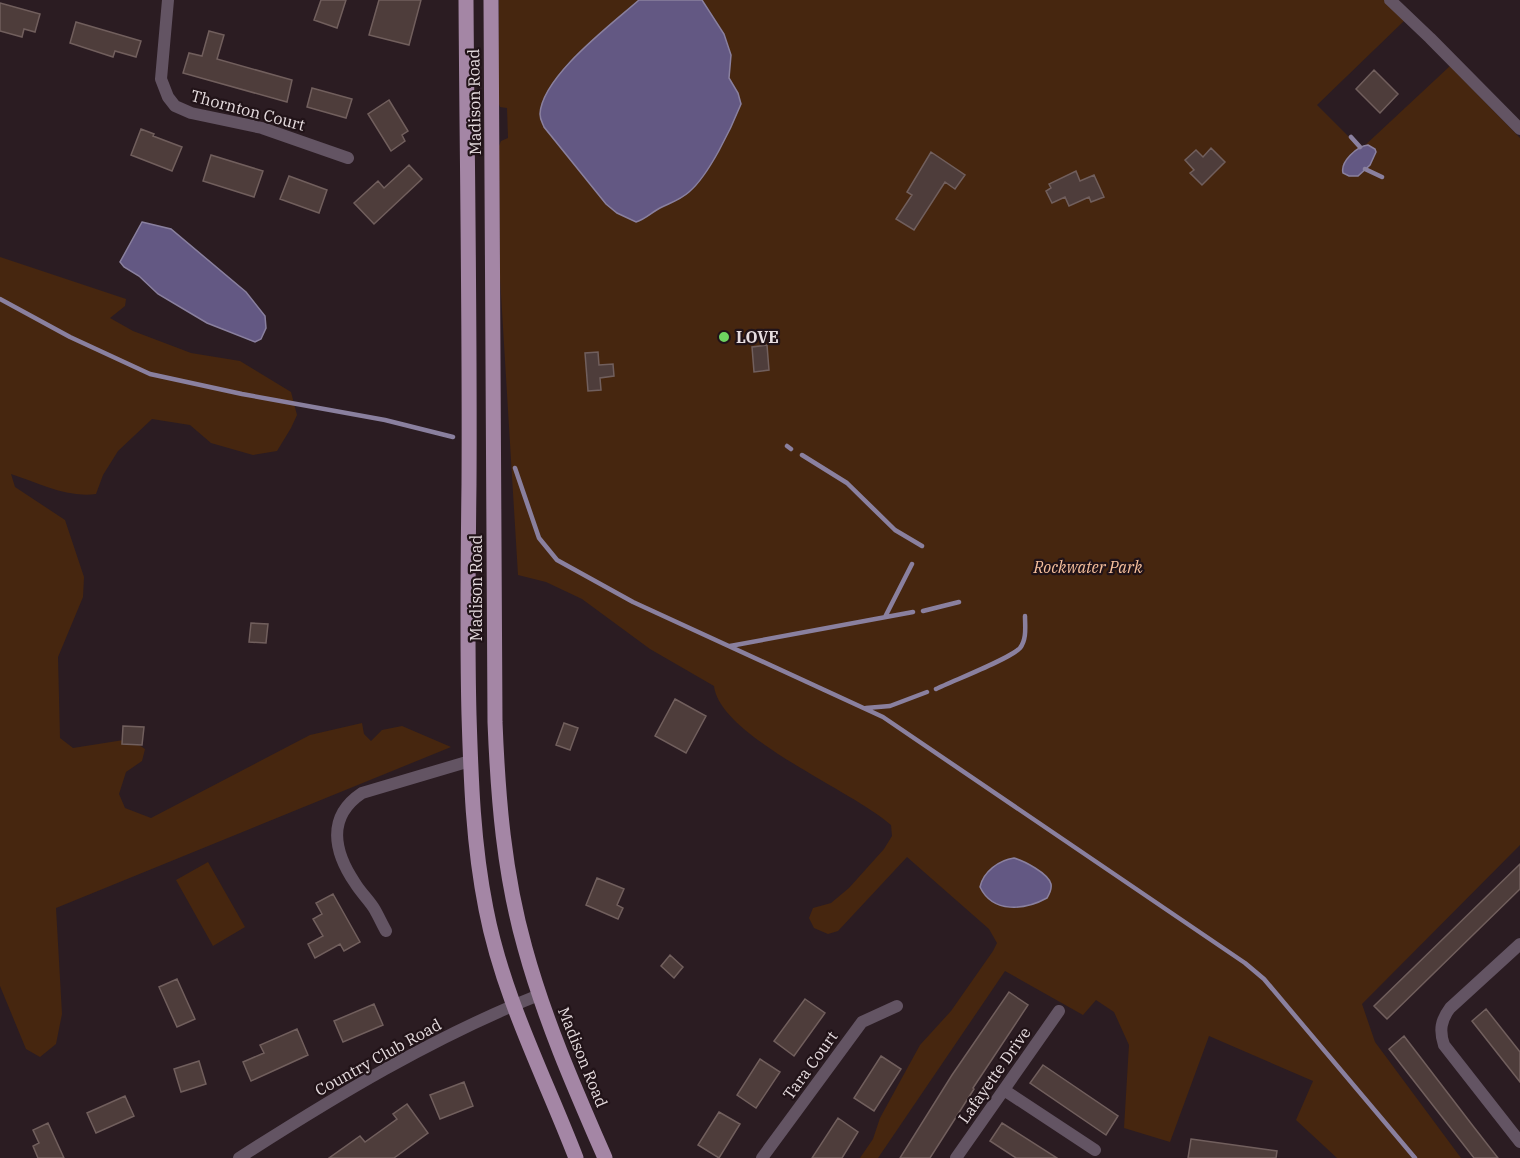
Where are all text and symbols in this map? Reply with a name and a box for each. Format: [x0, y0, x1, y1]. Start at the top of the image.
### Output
street label: Madison Road [463, 48, 485, 155]
street label: Thornton Court [189, 85, 308, 135]
place label: LOVE [736, 327, 779, 347]
marker: LOVE [717, 330, 731, 344]
street label: Madison Road [466, 535, 486, 641]
park label: Rockwater Park [1033, 557, 1143, 577]
street label: Madison Road [554, 1004, 612, 1110]
street label: Country Club Road [311, 1014, 445, 1100]
street label: Lafayette Drive [953, 1023, 1035, 1127]
street label: Tara Court [778, 1026, 842, 1103]

